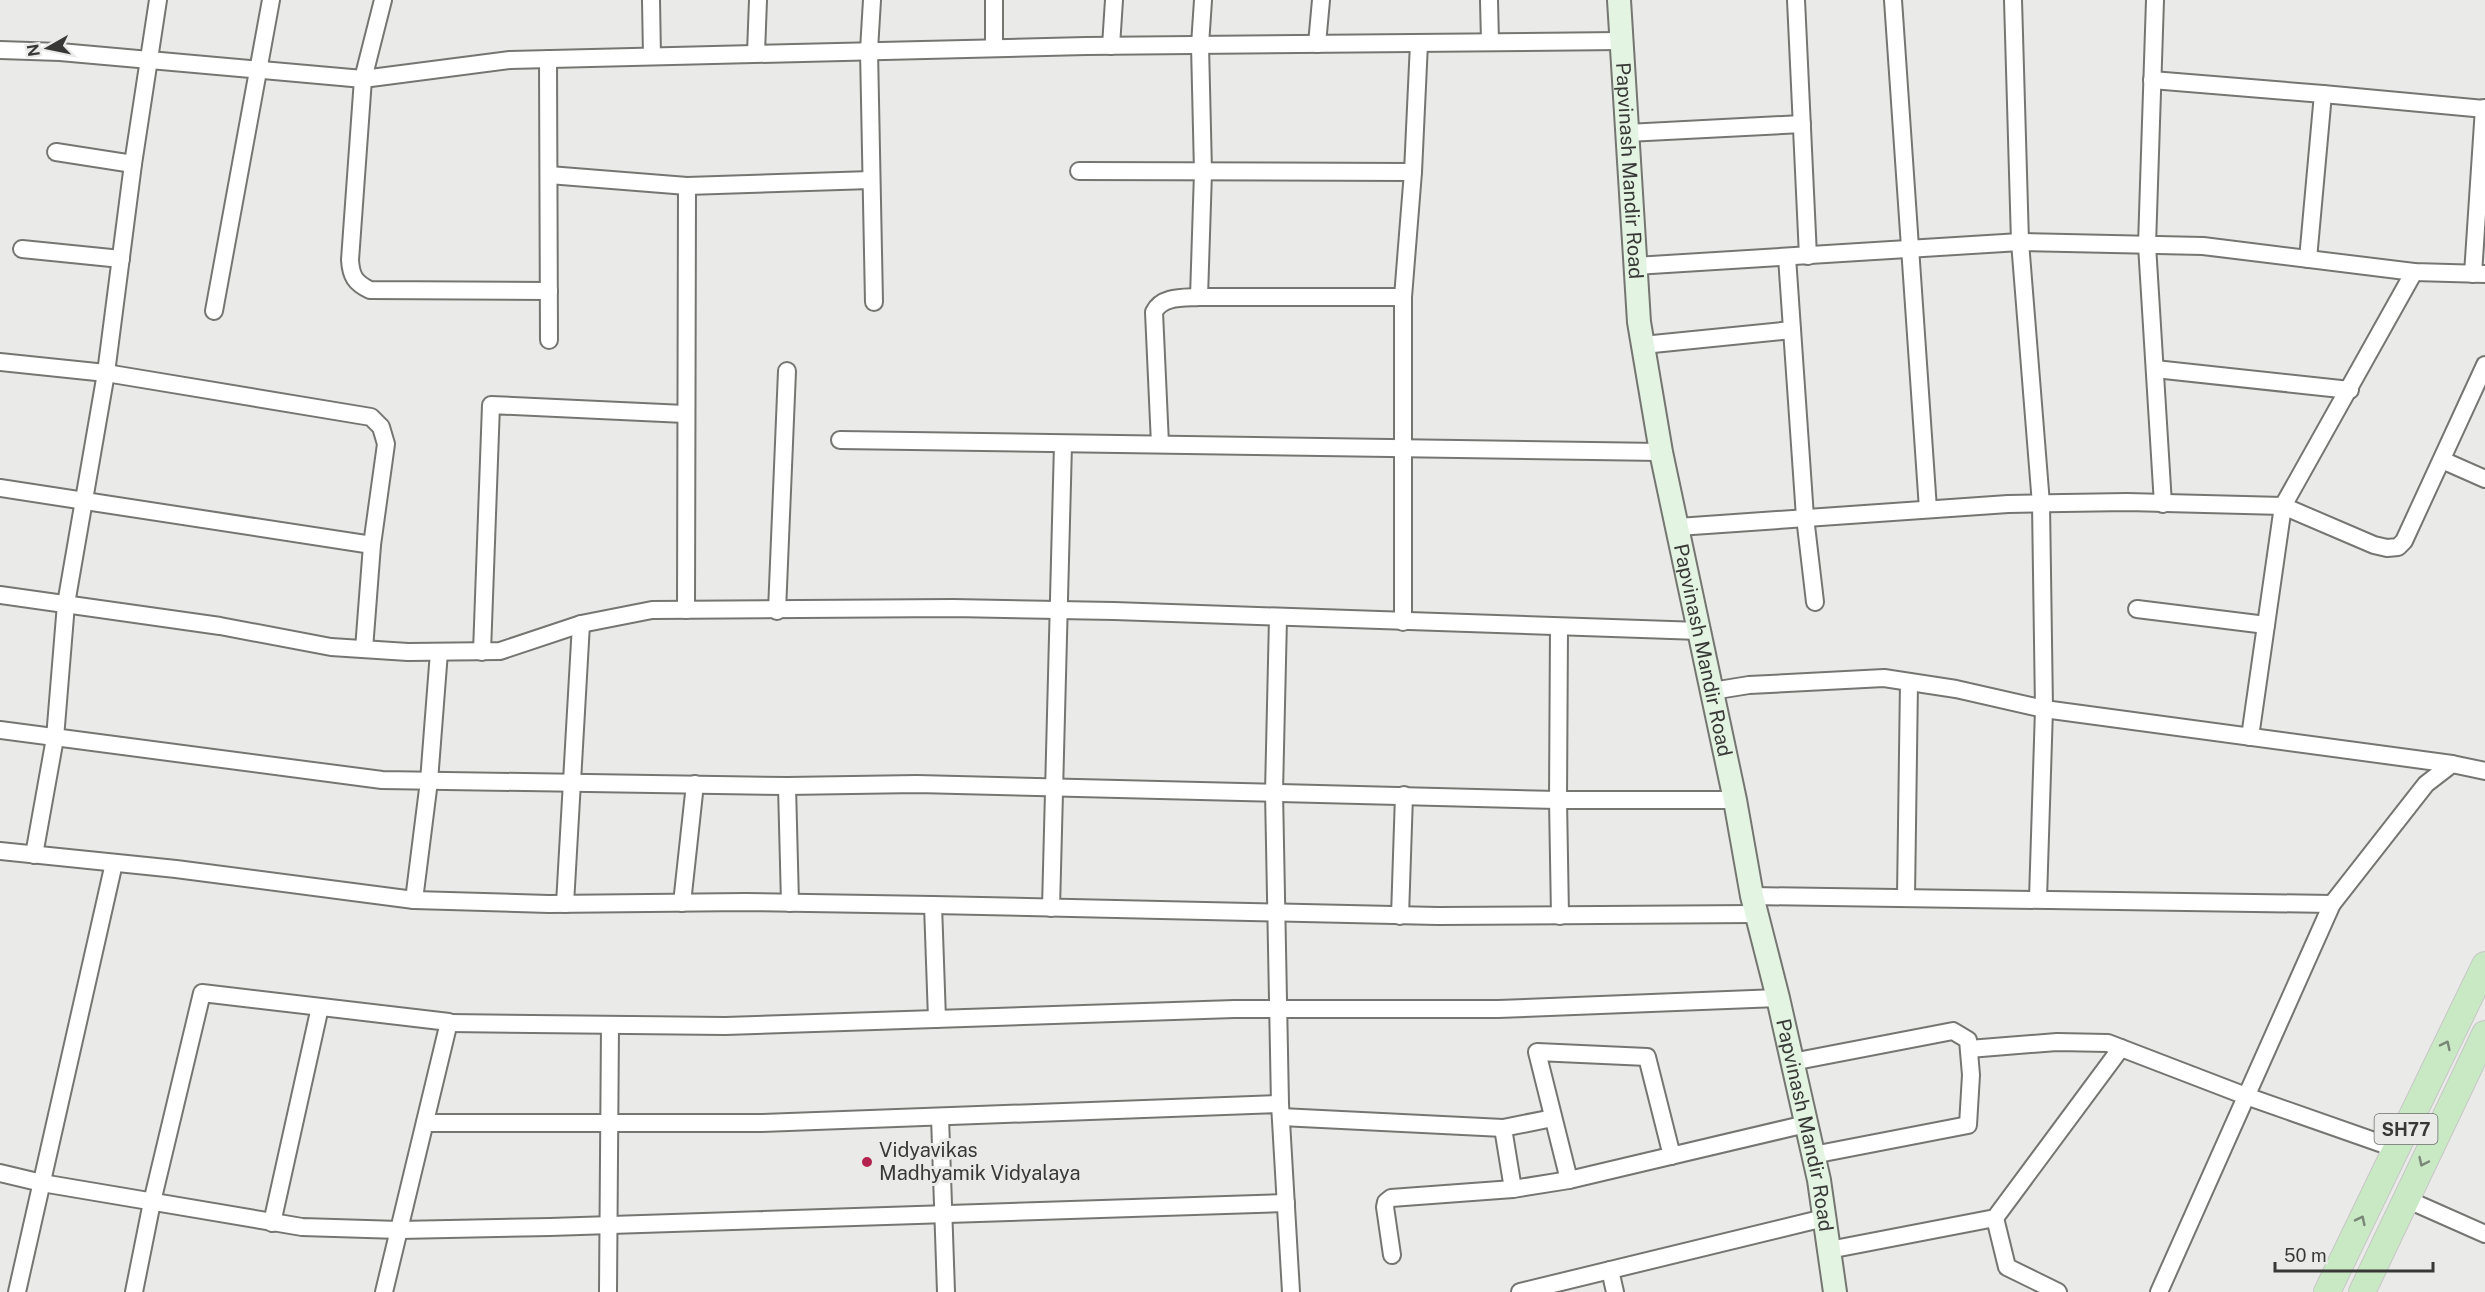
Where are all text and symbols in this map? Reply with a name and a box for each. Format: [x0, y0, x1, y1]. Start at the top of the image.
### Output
north arrow [18, 18, 78, 78]
text: N [23, 43, 44, 58]
street label: Papvinash Mandir Road [1611, 62, 1648, 280]
street label: Papvinash Mandir Road [1669, 541, 1737, 759]
street label: Papvinash Mandir Road [1771, 1016, 1838, 1233]
one-way arrow [2439, 1040, 2451, 1051]
road number: SH77 [2374, 1114, 2438, 1144]
place label: Vidyavikas Madhyamik Vidyalaya [879, 1138, 1081, 1185]
marker: Vidyavikas Madhyamik Vidyalaya [860, 1155, 874, 1169]
one-way arrow [2418, 1156, 2430, 1167]
one-way arrow [2353, 1216, 2365, 1227]
scale bar [2275, 1235, 2432, 1273]
text: 50 m [2284, 1245, 2327, 1266]

